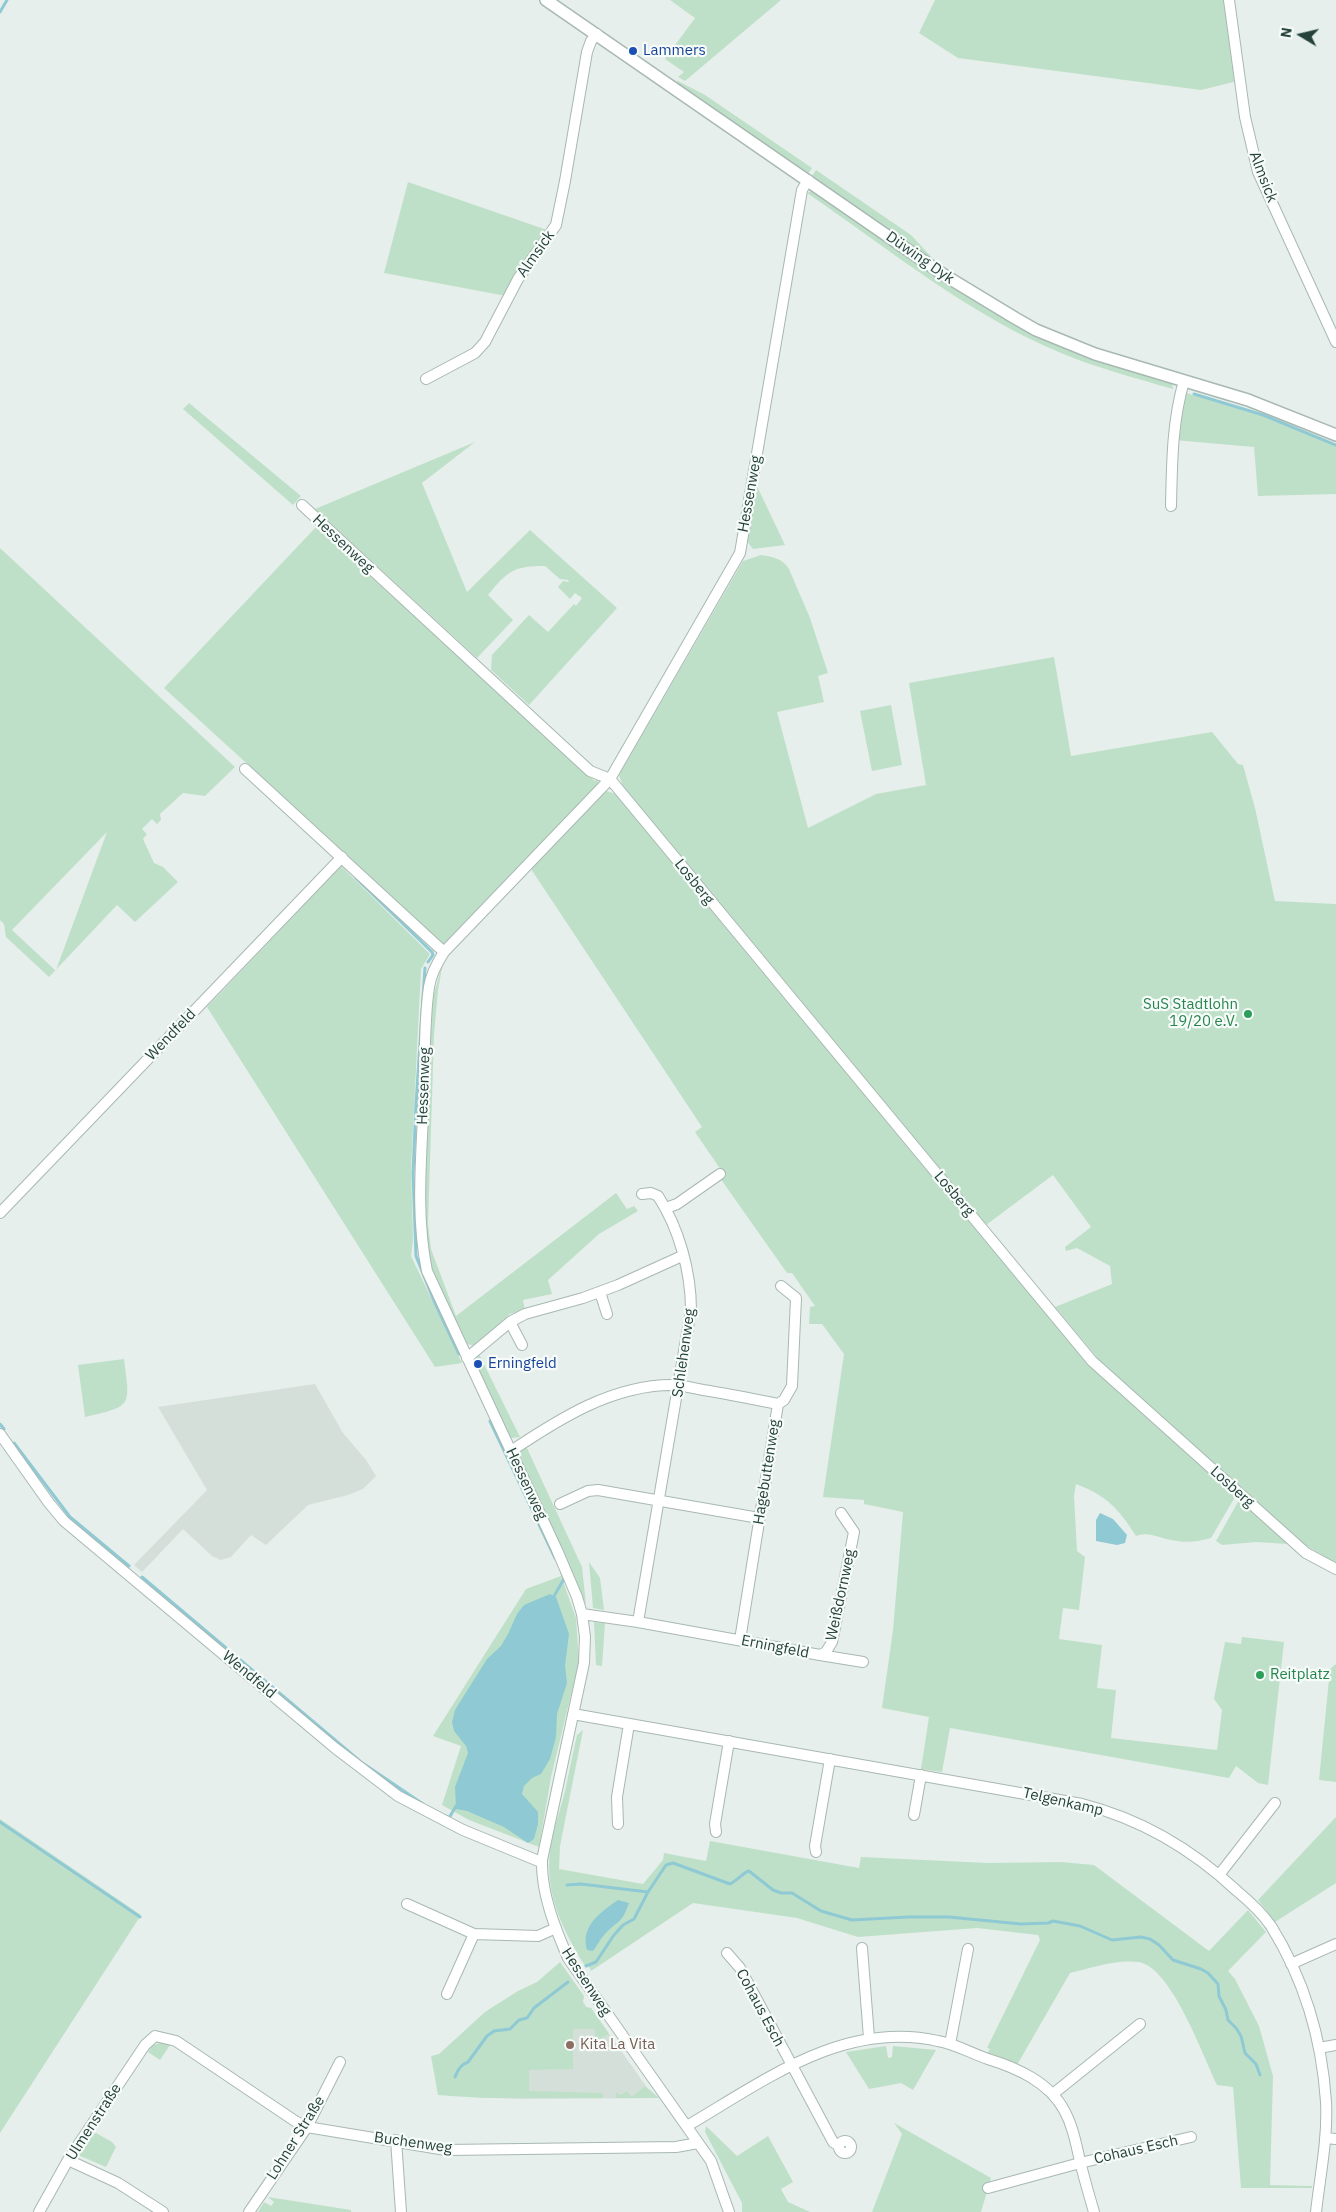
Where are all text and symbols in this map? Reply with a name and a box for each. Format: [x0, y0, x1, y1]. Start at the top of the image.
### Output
north arrow [1276, 10, 1326, 60]
text: N [1277, 26, 1296, 39]
place label: Lammers [643, 42, 706, 60]
marker: Lammers [627, 45, 639, 57]
street label: Almsick [1245, 149, 1281, 205]
street label: Almsick [513, 227, 559, 281]
street label: Düwing Dyk [882, 228, 958, 288]
street label: Hessenweg [734, 454, 766, 534]
street label: Hessenweg [308, 511, 378, 577]
street label: Losberg [670, 856, 718, 908]
place label: SuS Stadtlohn 19/20 e.V. [1143, 996, 1238, 1031]
street label: Wendfeld [142, 1006, 200, 1064]
marker: SuS Stadtlohn 19/20 e.V. [1242, 1008, 1254, 1020]
street label: Hessenweg [414, 1047, 434, 1125]
street label: Losberg [930, 1168, 978, 1220]
street label: Schlehenweg [669, 1307, 699, 1399]
place label: Erningfeld [488, 1355, 557, 1373]
marker: Erningfeld [472, 1358, 484, 1370]
street label: Hagebuttenweg [750, 1418, 784, 1526]
street label: Hessenweg [501, 1445, 551, 1523]
street label: Losberg [1206, 1463, 1258, 1511]
street label: Weißdornweg [822, 1547, 860, 1643]
street label: Erningfeld [740, 1632, 810, 1662]
street label: Wendfeld [219, 1647, 279, 1703]
place label: Reitplatz [1270, 1666, 1330, 1684]
marker: Reitplatz [1254, 1669, 1266, 1681]
street label: Telgenkamp [1021, 1784, 1105, 1820]
street label: Hessenweg [557, 1945, 615, 2019]
street label: Cohaus Esch [732, 1966, 788, 2050]
place label: Kita La Vita [580, 2036, 655, 2054]
marker: Kita La Vita [564, 2039, 576, 2051]
street label: Ulmenstraße [63, 2080, 125, 2164]
street label: Lohner Straße [263, 2093, 329, 2183]
street label: Buchenweg [373, 2129, 453, 2157]
street label: Cohaus Esch [1092, 2132, 1180, 2168]

